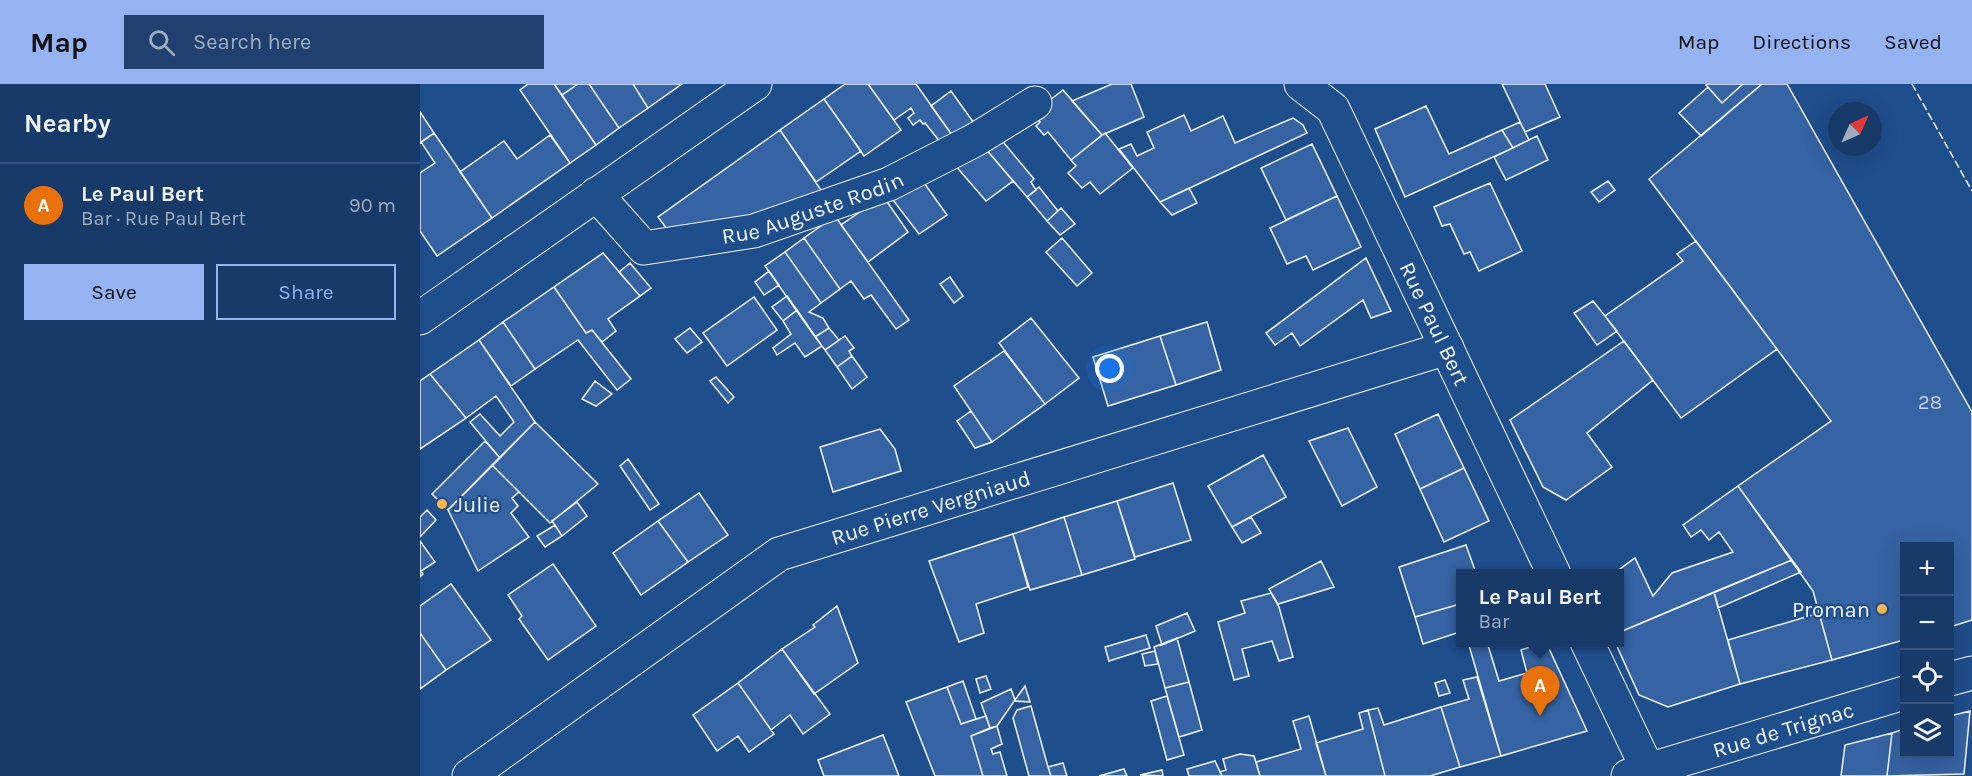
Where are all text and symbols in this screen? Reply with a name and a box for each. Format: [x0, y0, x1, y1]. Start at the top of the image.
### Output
search box [124, 15, 544, 69]
text: Map [30, 26, 88, 59]
icon: search [145, 26, 178, 59]
text: Search here [193, 29, 311, 55]
text: Map [1678, 30, 1719, 54]
text: Directions [1752, 30, 1851, 54]
text: Saved [1884, 30, 1942, 54]
north arrow [1828, 102, 1882, 156]
text: Nearby [24, 108, 111, 139]
street label: Rue Auguste Rodin [720, 167, 908, 250]
text: Le Paul Bert [81, 181, 204, 207]
text: A [37, 194, 50, 217]
text: 90 m [349, 194, 396, 217]
text: Bar · Rue Paul Bert [81, 207, 246, 230]
street label: Rue Paul Bert [1394, 258, 1474, 390]
button: Save [24, 264, 204, 320]
button: Share [216, 264, 396, 320]
your location [1095, 354, 1124, 383]
house number: 28 [1918, 391, 1942, 414]
street label: Rue Pierre Vergniaud [828, 465, 1034, 551]
place label: Julie [454, 492, 500, 518]
marker: Julie [435, 497, 449, 511]
map controls [1900, 542, 1954, 758]
button: + [1900, 542, 1954, 596]
popup [1456, 569, 1624, 647]
text: Le Paul Bert [1478, 584, 1602, 610]
button: − [1900, 596, 1954, 650]
place label: Proman [1792, 597, 1870, 623]
marker: Proman [1875, 602, 1889, 616]
text: Bar [1478, 610, 1509, 633]
button: locate [1900, 650, 1954, 704]
pin: A [1520, 666, 1560, 716]
street label: Rue de Trignac [1710, 697, 1857, 764]
button: layers [1900, 704, 1954, 758]

